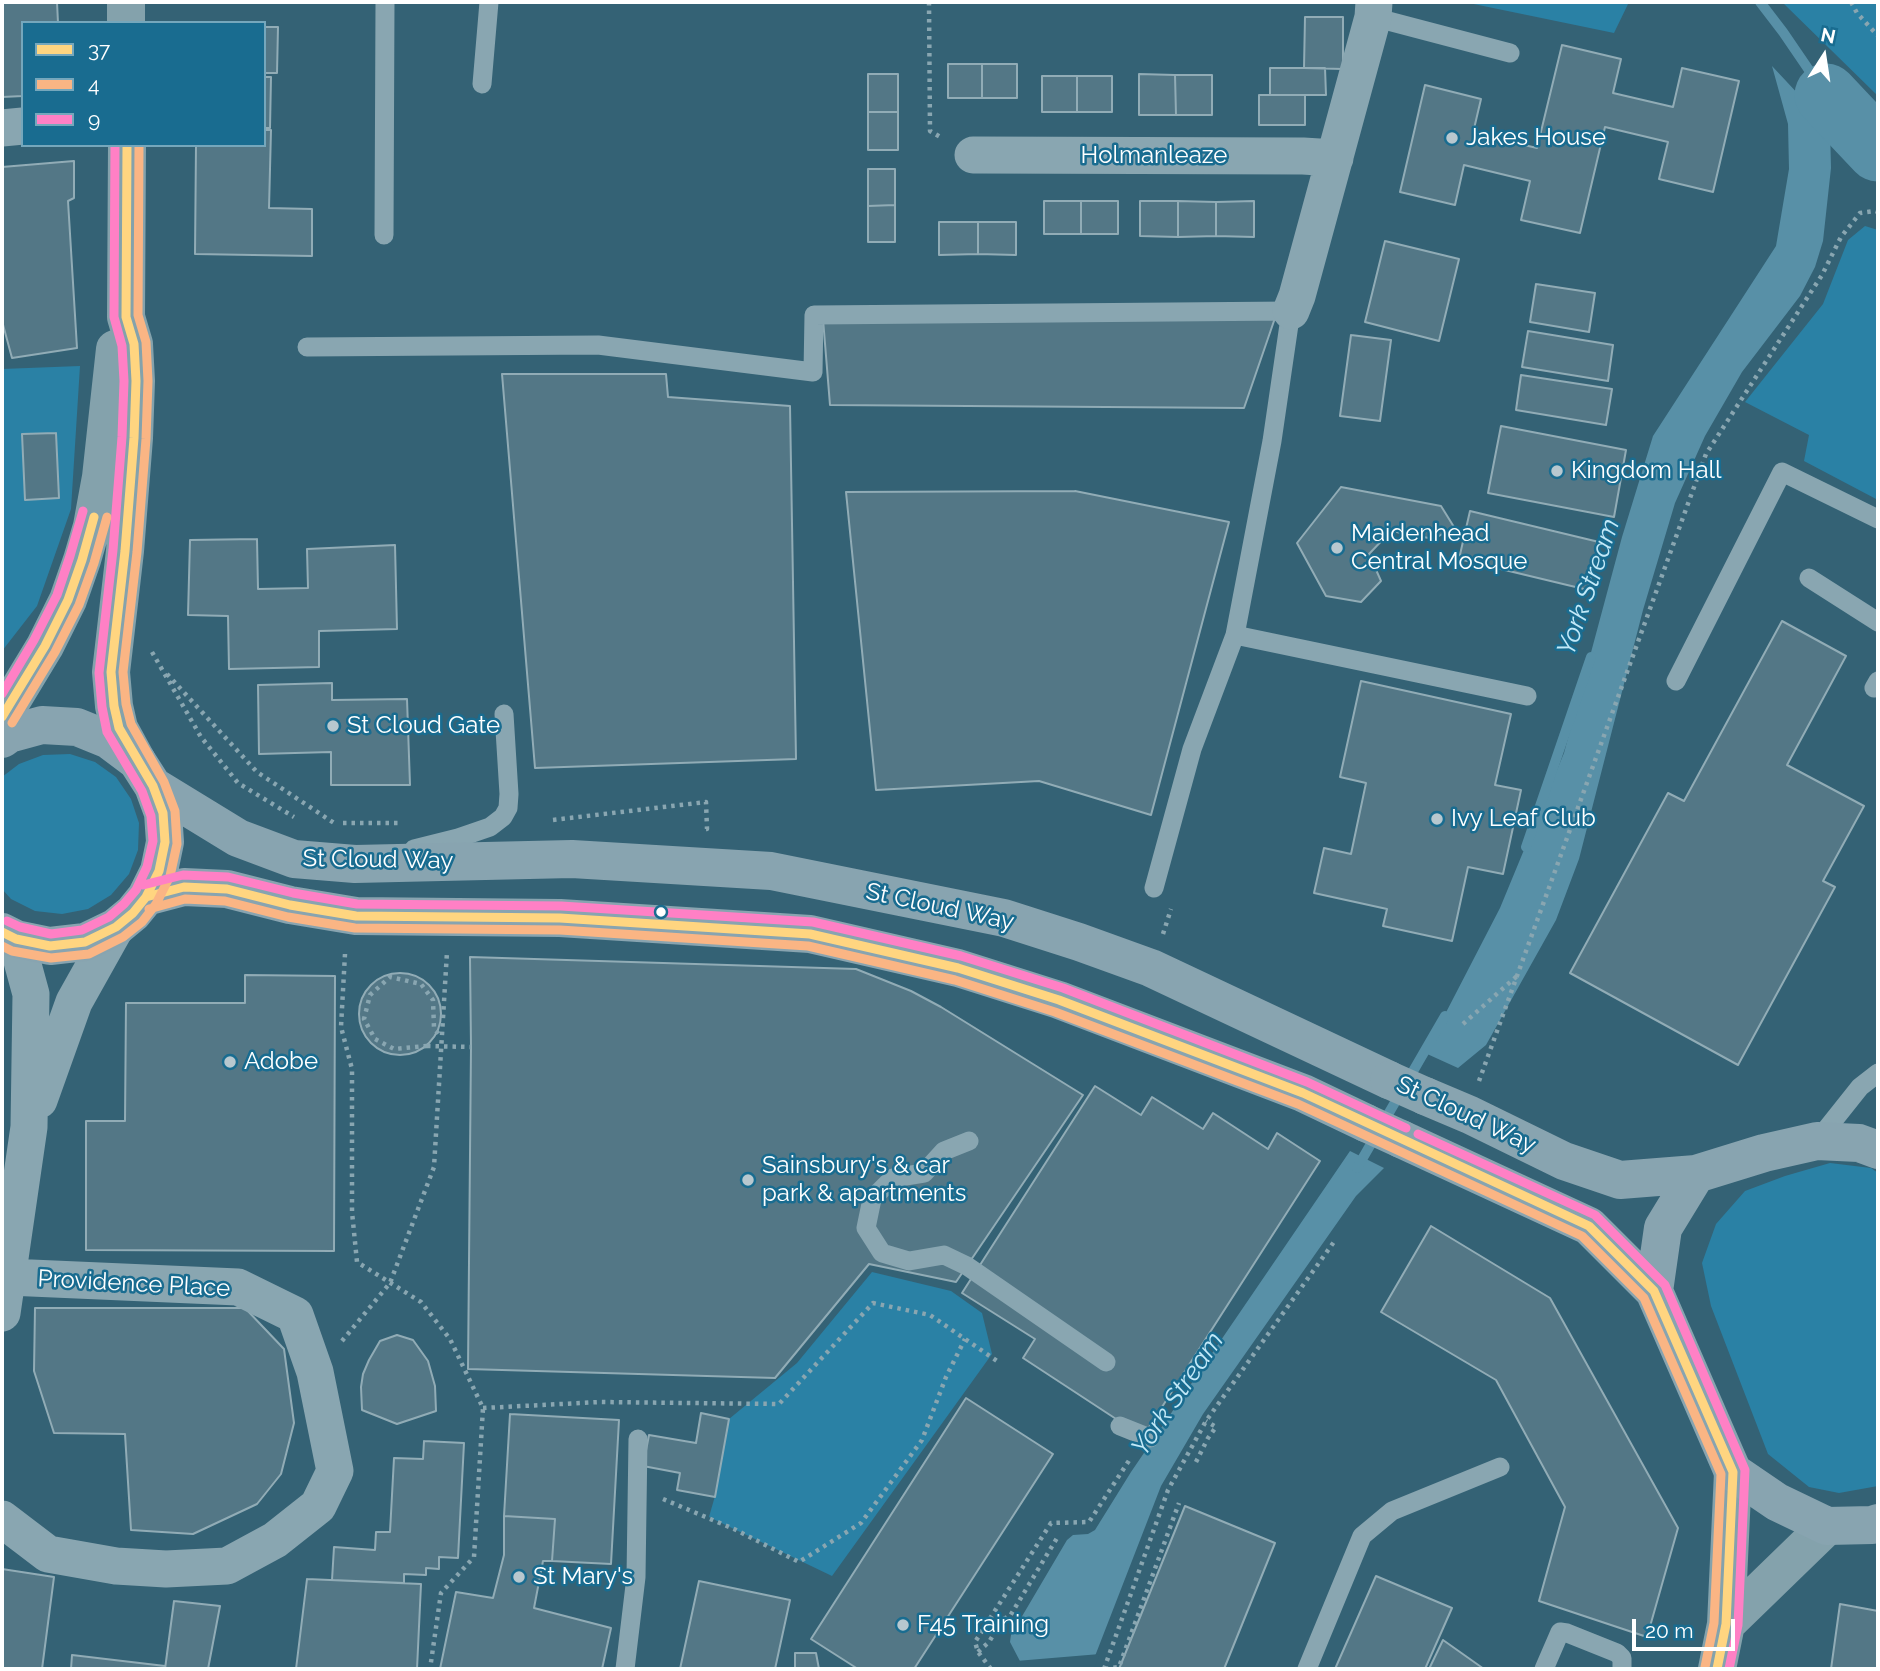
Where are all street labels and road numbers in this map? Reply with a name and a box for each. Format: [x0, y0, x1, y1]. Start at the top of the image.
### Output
street label: Holmanleaze [1081, 142, 1227, 170]
street label: St Cloud Way [302, 844, 454, 876]
street label: St Cloud Way [863, 877, 1017, 937]
street label: St Cloud Way [1392, 1070, 1540, 1160]
street label: Providence Place [37, 1265, 231, 1303]

